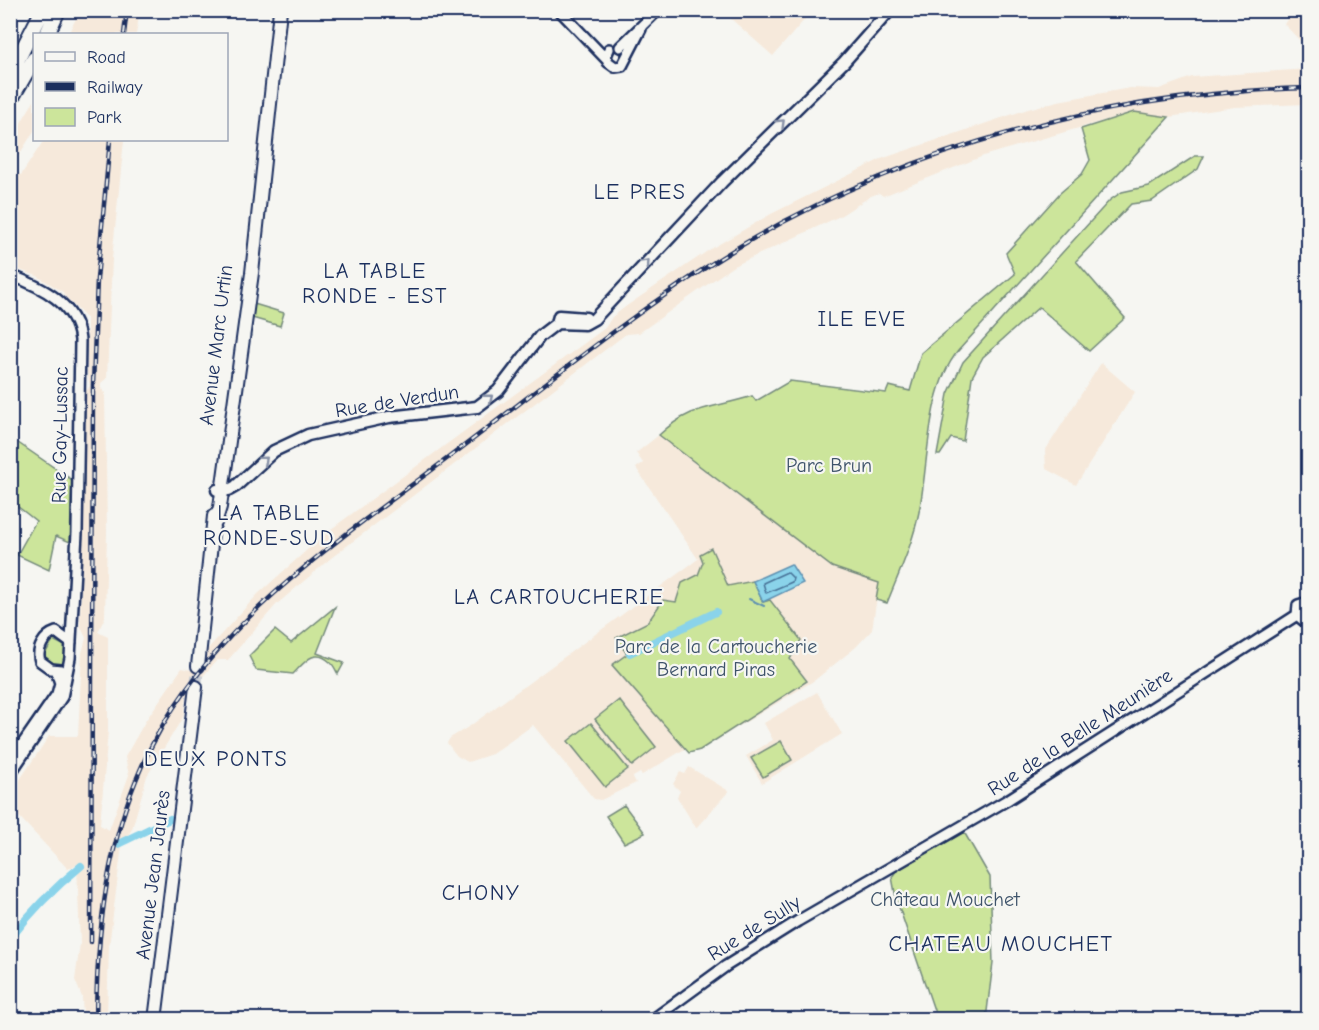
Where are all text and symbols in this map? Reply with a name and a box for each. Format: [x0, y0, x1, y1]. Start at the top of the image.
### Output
legend [33, 33, 228, 141]
text: Road [87, 47, 126, 68]
text: Railway [87, 77, 144, 98]
text: Park [87, 107, 122, 128]
one-way arrow [774, 119, 784, 130]
district label: LE PRES [594, 179, 686, 205]
district label: LA TABLE RONDE - EST [302, 258, 448, 309]
one-way arrow [639, 260, 650, 270]
street label: Avenue Marc Urtin [195, 263, 237, 427]
district label: ILE EVE [817, 306, 907, 332]
street label: Rue Gay-Lussac [47, 366, 73, 504]
street label: Rue de Verdun [334, 380, 460, 422]
one-way arrow [482, 394, 493, 405]
park label: Parc Brun [786, 454, 872, 477]
one-way arrow [257, 456, 268, 467]
district label: LA TABLE RONDE-SUD [203, 500, 335, 551]
district label: LA CARTOUCHERIE [454, 584, 664, 610]
park label: Parc de la Cartoucherie Bernard Piras [615, 635, 817, 681]
street label: Rue de la Belle Meunière [983, 664, 1177, 800]
district label: DEUX PONTS [144, 746, 288, 772]
street label: Avenue Jean Jaurès [131, 789, 175, 961]
district label: CHONY [442, 880, 520, 906]
park label: Château Mouchet [870, 888, 1021, 911]
street label: Rue de Sully [703, 890, 805, 966]
district label: CHATEAU MOUCHET [888, 931, 1114, 957]

